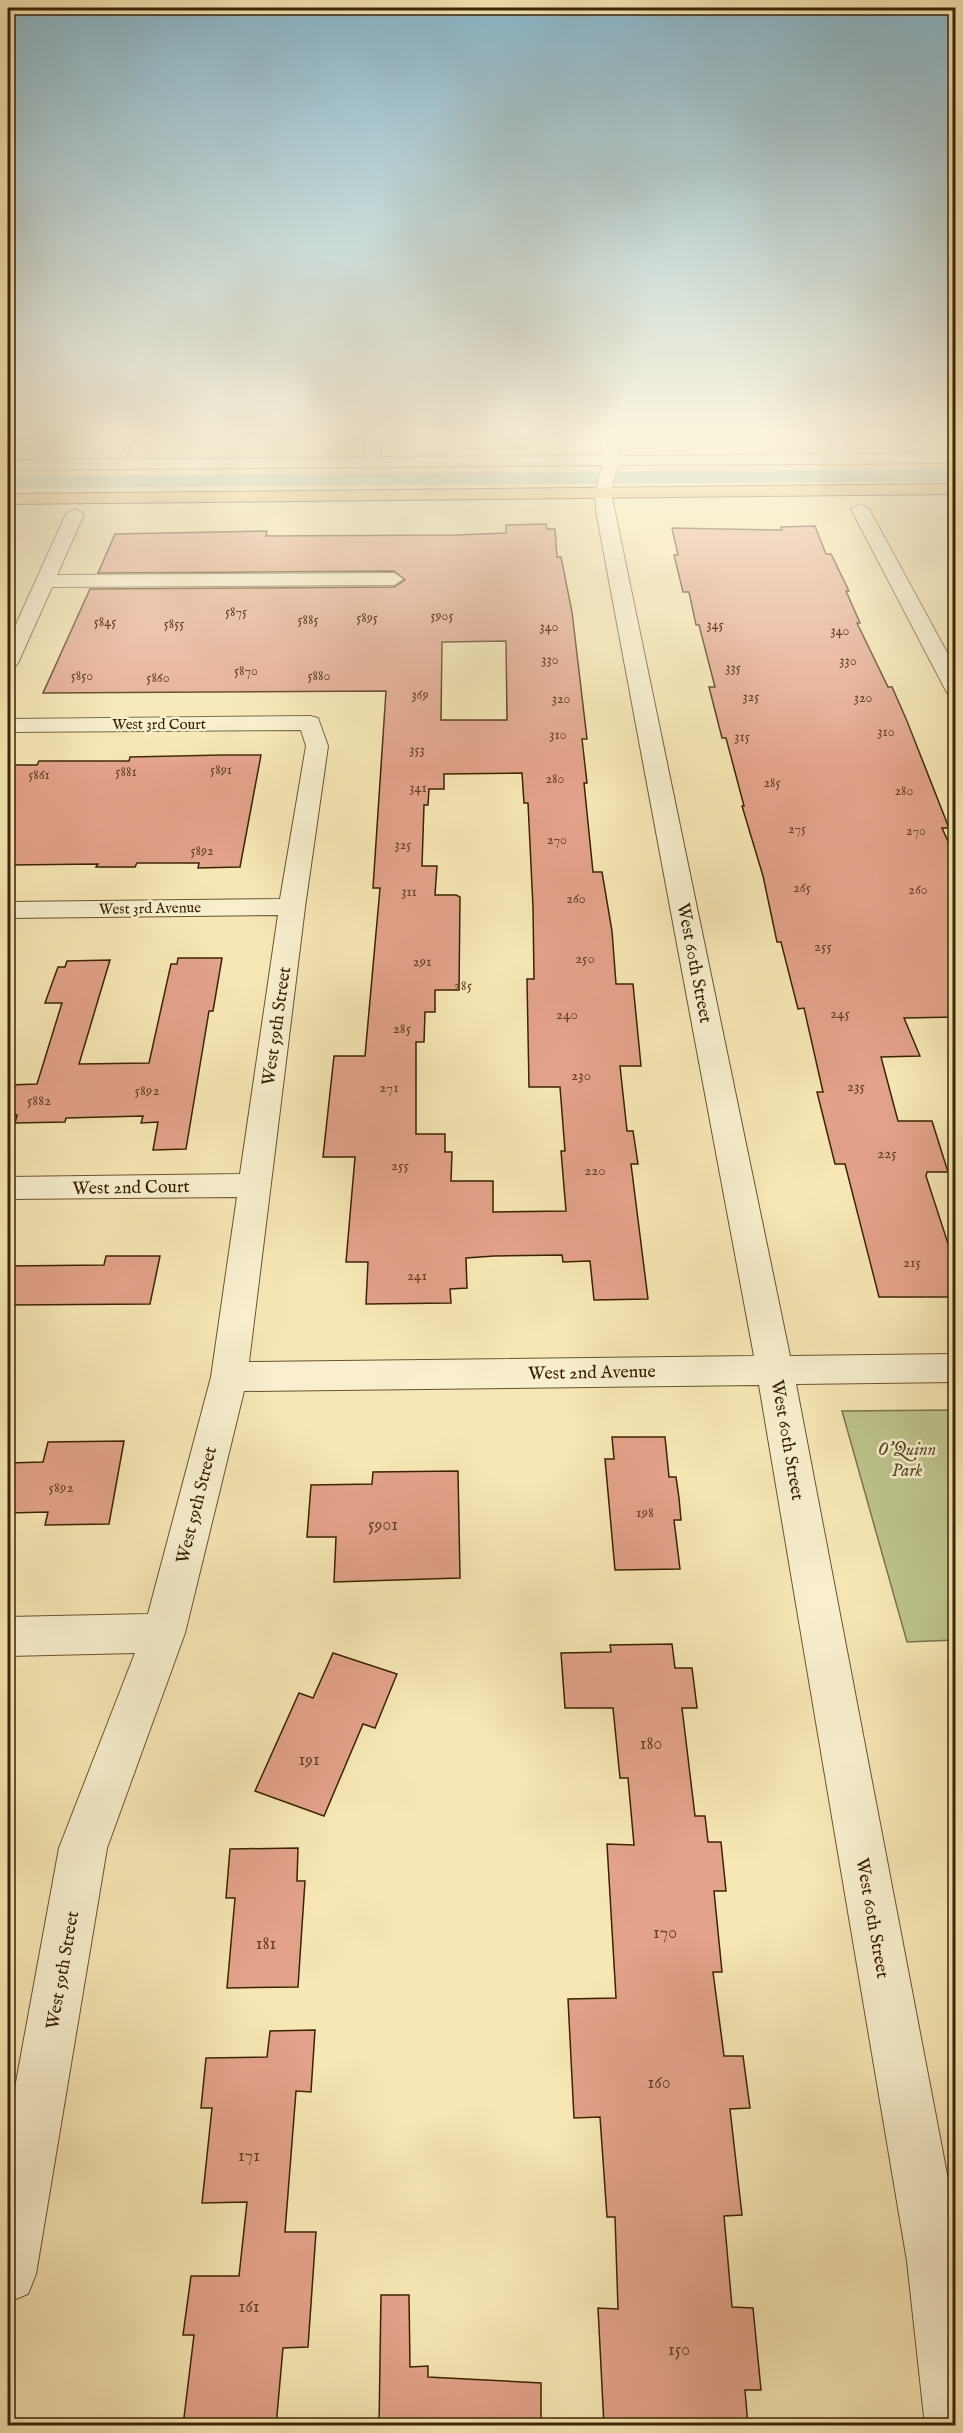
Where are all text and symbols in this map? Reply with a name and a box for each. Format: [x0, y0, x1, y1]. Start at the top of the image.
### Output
house number: 5875 [225, 603, 247, 621]
house number: 5905 [430, 607, 454, 625]
house number: 5895 [356, 609, 378, 627]
house number: 5885 [297, 611, 319, 629]
house number: 5845 [94, 613, 116, 631]
house number: 5855 [164, 615, 184, 633]
house number: 345 [706, 616, 724, 634]
house number: 340 [540, 618, 559, 636]
house number: 340 [831, 622, 850, 640]
house number: 330 [541, 651, 559, 669]
house number: 330 [839, 652, 857, 670]
house number: 335 [725, 659, 741, 677]
house number: 5870 [234, 662, 258, 680]
house number: 5850 [71, 667, 93, 685]
house number: 5880 [308, 667, 331, 685]
house number: 5860 [146, 669, 170, 687]
house number: 369 [411, 686, 429, 704]
house number: 325 [743, 688, 759, 706]
house number: 320 [854, 689, 872, 707]
house number: 320 [552, 690, 570, 708]
street label: West 3rd Court [112, 715, 206, 734]
house number: 310 [877, 723, 895, 741]
house number: 310 [549, 726, 567, 744]
house number: 315 [734, 728, 750, 746]
house number: 353 [409, 741, 425, 759]
house number: 5891 [210, 761, 232, 779]
house number: 5881 [115, 763, 137, 781]
house number: 5861 [28, 766, 50, 784]
house number: 280 [546, 770, 565, 788]
house number: 285 [763, 774, 781, 792]
house number: 341 [409, 779, 427, 797]
house number: 280 [895, 782, 914, 800]
house number: 275 [788, 820, 806, 838]
house number: 270 [906, 822, 926, 840]
house number: 270 [547, 831, 567, 849]
house number: 325 [395, 836, 411, 854]
house number: 5892 [190, 842, 214, 860]
house number: 265 [793, 879, 811, 897]
house number: 260 [908, 881, 928, 899]
house number: 311 [401, 883, 417, 901]
house number: 260 [566, 890, 586, 908]
street label: West 3rd Avenue [99, 898, 201, 919]
street label: West 60th Street [671, 901, 716, 1025]
house number: 255 [814, 937, 832, 956]
house number: 250 [575, 949, 595, 968]
house number: 291 [412, 952, 432, 971]
street label: West 59th Street [258, 965, 297, 1087]
house number: 285 [454, 976, 473, 995]
house number: 245 [830, 1004, 850, 1023]
house number: 240 [556, 1005, 578, 1024]
house number: 285 [393, 1019, 412, 1038]
house number: 230 [571, 1066, 591, 1085]
house number: 235 [847, 1077, 866, 1096]
house number: 271 [379, 1078, 399, 1097]
house number: 5892 [135, 1081, 159, 1100]
house number: 5882 [27, 1091, 51, 1110]
house number: 225 [877, 1144, 897, 1163]
house number: 255 [391, 1156, 409, 1175]
house number: 220 [584, 1161, 606, 1180]
street label: West 2nd Court [72, 1176, 190, 1201]
house number: 215 [903, 1253, 922, 1272]
house number: 241 [407, 1266, 427, 1285]
street label: West 2nd Avenue [528, 1361, 656, 1386]
street label: West 60th Street [765, 1378, 808, 1502]
park label: O'Quinn Park [878, 1439, 936, 1483]
street label: West 59th Street [172, 1444, 223, 1566]
house number: 5892 [49, 1478, 73, 1497]
house number: 198 [636, 1503, 654, 1522]
house number: 5901 [368, 1514, 398, 1537]
house number: 180 [640, 1733, 662, 1756]
house number: 191 [298, 1749, 320, 1772]
street label: West 60th Street [850, 1856, 893, 1980]
street label: West 59th Street [42, 1909, 85, 2031]
house number: 170 [653, 1922, 677, 1945]
house number: 181 [256, 1933, 276, 1956]
house number: 160 [647, 2072, 671, 2095]
house number: 171 [238, 2145, 260, 2168]
house number: 161 [239, 2296, 259, 2319]
house number: 150 [668, 2339, 690, 2362]

